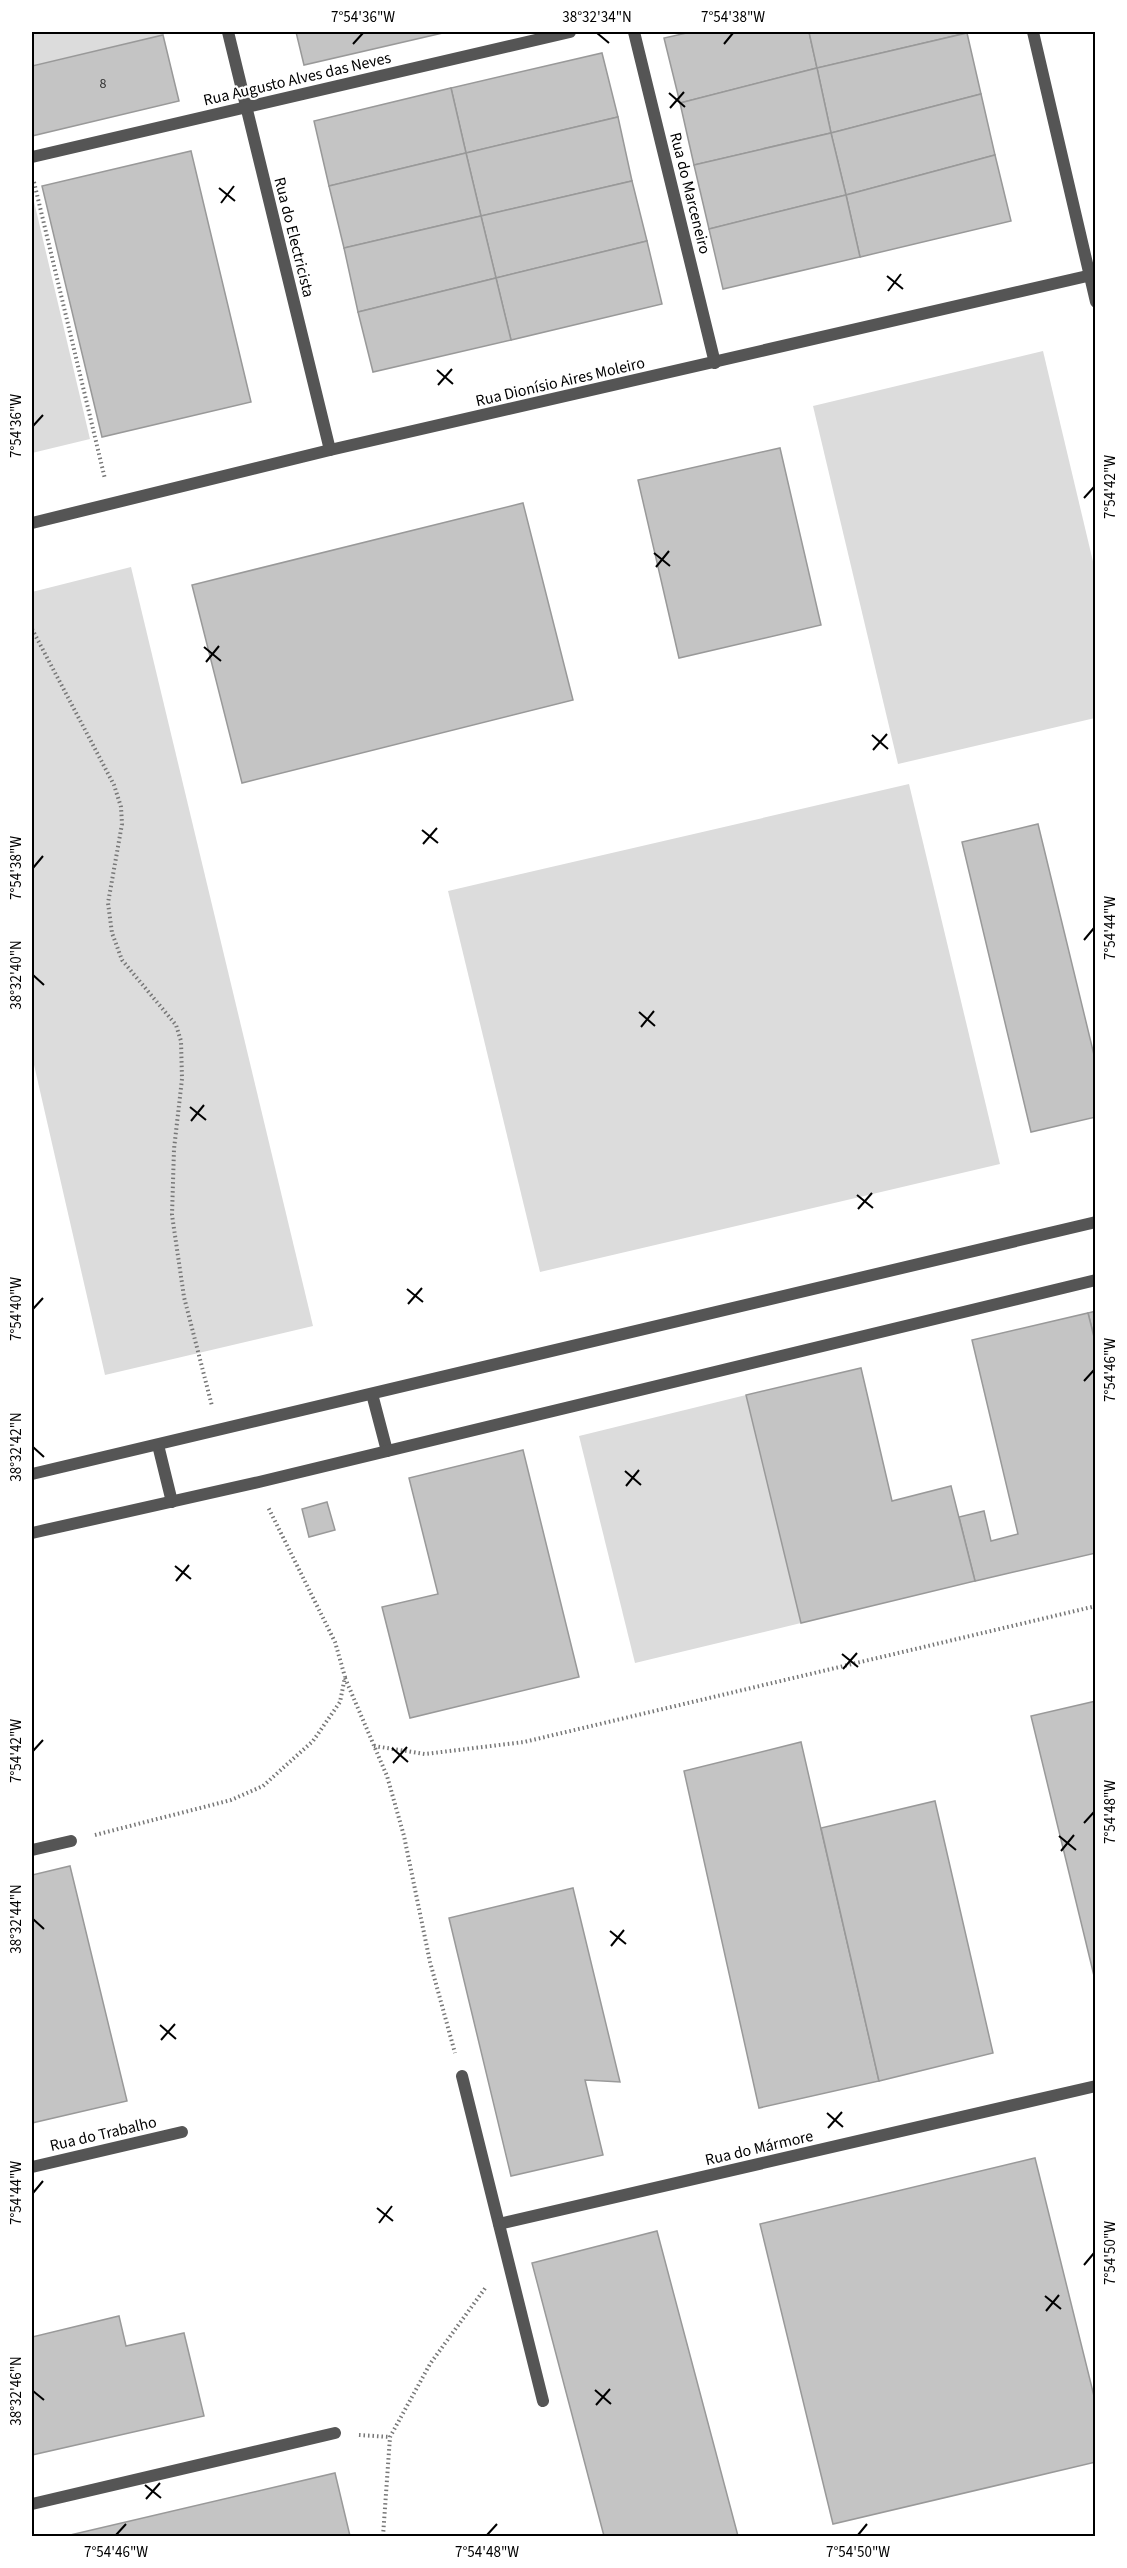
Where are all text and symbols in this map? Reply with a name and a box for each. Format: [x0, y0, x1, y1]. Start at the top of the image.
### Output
text: 7°54'36"W [331, 7, 395, 28]
text: 38°32'34"N [562, 7, 632, 28]
text: 7°54'38"W [701, 7, 765, 28]
street label: Rua Augusto Alves das Neves [201, 47, 393, 111]
house number: 8 [100, 74, 107, 94]
street label: Rua do Marceneiro [664, 130, 716, 256]
street label: Rua do Electricista [268, 175, 320, 300]
street label: Rua Dionísio Aires Moleiro [474, 352, 647, 412]
text: 7°54'36"W [6, 394, 27, 458]
text: 7°54'42"W [1100, 455, 1121, 519]
text: 7°54'38"W [6, 836, 27, 900]
text: 7°54'44"W [1100, 896, 1121, 960]
text: 38°32'40"N [6, 940, 27, 1010]
text: 7°54'40"W [6, 1277, 27, 1341]
text: 7°54'46"W [1100, 1338, 1121, 1402]
text: 38°32'42"N [6, 1412, 27, 1482]
text: 7°54'42"W [6, 1719, 27, 1783]
text: 7°54'48"W [1100, 1780, 1121, 1844]
text: 38°32'44"N [6, 1884, 27, 1954]
street label: Rua do Trabalho [48, 2111, 159, 2157]
street label: Rua do Mármore [703, 2125, 816, 2171]
text: 7°54'44"W [6, 2161, 27, 2225]
text: 7°54'50"W [1100, 2221, 1121, 2285]
text: 38°32'46"N [6, 2356, 27, 2426]
text: 7°54'46"W [84, 2542, 148, 2563]
text: 7°54'48"W [455, 2542, 519, 2563]
text: 7°54'50"W [826, 2542, 890, 2563]

